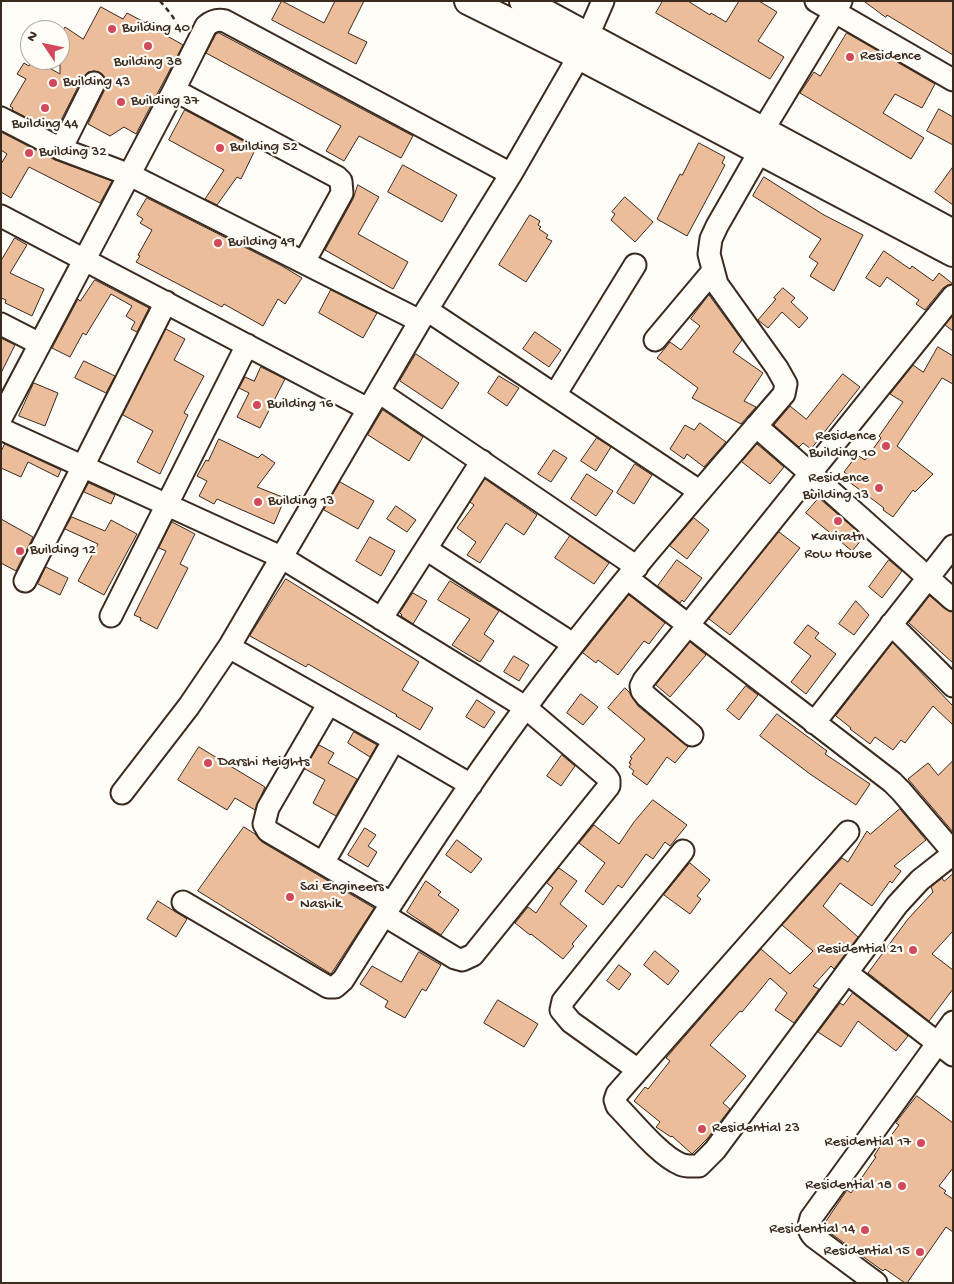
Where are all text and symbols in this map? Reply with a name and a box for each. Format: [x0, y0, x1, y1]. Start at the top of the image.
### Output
north arrow [20, 20, 70, 70]
place label: Building 40 [122, 20, 190, 38]
marker: Building 40 [106, 23, 118, 35]
text: N [23, 28, 43, 45]
marker: Building 38 [142, 40, 154, 52]
place label: Residence [860, 48, 921, 66]
marker: Residence [844, 51, 856, 63]
place label: Building 38 [114, 54, 182, 72]
place label: Building 43 [63, 74, 130, 92]
marker: Building 43 [47, 77, 59, 89]
place label: Building 37 [131, 93, 199, 111]
marker: Building 37 [115, 96, 127, 108]
marker: Building 44 [39, 102, 51, 114]
place label: Building 44 [12, 116, 78, 134]
place label: Building 52 [230, 139, 298, 157]
marker: Building 52 [214, 142, 226, 154]
place label: Building 32 [39, 144, 107, 162]
marker: Building 32 [23, 147, 35, 159]
place label: Building 49 [228, 234, 295, 252]
marker: Building 49 [212, 237, 224, 249]
place label: Building 16 [267, 396, 333, 414]
marker: Building 16 [251, 399, 263, 411]
place label: Residence Building 10 [809, 428, 876, 463]
marker: Residence Building 10 [880, 440, 892, 452]
place label: Residence Building 13 [803, 470, 869, 505]
marker: Residence Building 13 [873, 482, 885, 494]
place label: Building 13 [268, 493, 334, 511]
marker: Building 13 [252, 496, 264, 508]
marker: Kaviratn Row House [832, 515, 844, 527]
place label: Kaviratn Row House [804, 529, 872, 564]
place label: Building 12 [30, 542, 96, 560]
marker: Building 12 [14, 545, 26, 557]
place label: Darshi Heights [218, 754, 310, 772]
marker: Darshi Heights [202, 757, 214, 769]
place label: Sai Engineers Nashik [300, 879, 384, 914]
marker: Sai Engineers Nashik [284, 891, 296, 903]
place label: Residential 21 [817, 941, 903, 959]
marker: Residential 21 [907, 944, 919, 956]
place label: Residential 23 [712, 1120, 800, 1138]
marker: Residential 23 [696, 1123, 708, 1135]
place label: Residential 17 [825, 1134, 911, 1152]
marker: Residential 17 [915, 1137, 927, 1149]
place label: Residential 18 [805, 1177, 892, 1195]
marker: Residential 18 [896, 1180, 908, 1192]
place label: Residential 14 [769, 1221, 855, 1239]
marker: Residential 14 [859, 1224, 871, 1236]
place label: Residential 15 [823, 1243, 910, 1261]
marker: Residential 15 [914, 1246, 926, 1258]

